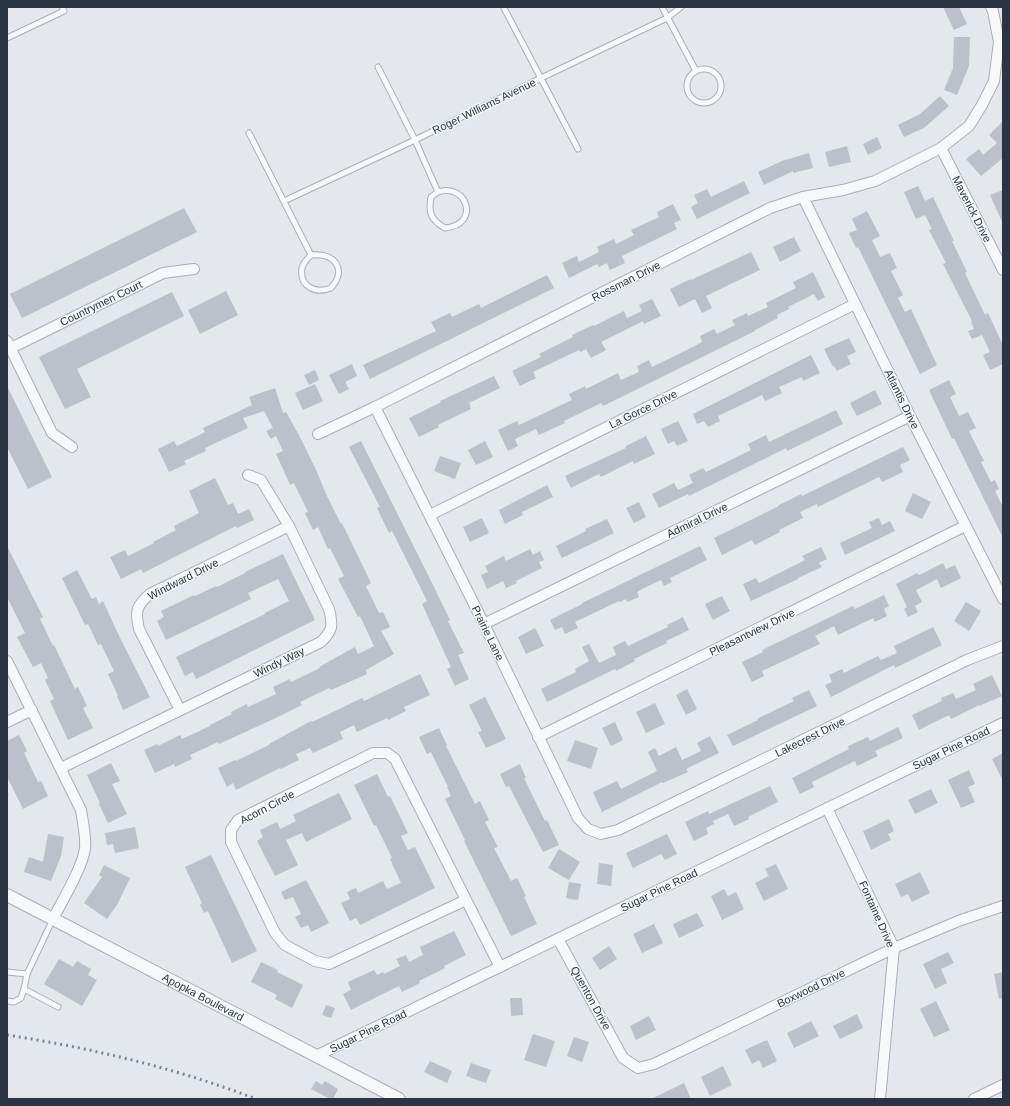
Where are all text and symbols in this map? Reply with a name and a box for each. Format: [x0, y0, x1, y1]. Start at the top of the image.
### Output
street label: Roger Williams Avenue [430, 76, 538, 136]
street label: Maverick Drive [950, 174, 994, 244]
street label: Rossman Drive [590, 259, 662, 303]
street label: Countrymen Court [58, 278, 144, 328]
street label: Atlantis Drive [882, 367, 922, 431]
street label: La Gorce Drive [607, 387, 679, 431]
street label: Admiral Drive [665, 500, 729, 540]
street label: Windward Drive [146, 556, 220, 602]
street label: Prairie Lane [470, 604, 506, 662]
street label: Pleasantview Drive [707, 606, 797, 658]
street label: Windy Way [252, 644, 307, 679]
street label: Lakecrest Drive [773, 715, 847, 759]
street label: Sugar Pine Road [911, 724, 991, 772]
street label: Acorn Circle [238, 788, 296, 826]
street label: Sugar Pine Road [619, 866, 699, 914]
street label: Fontaine Drive [857, 879, 897, 949]
street label: Quenton Drive [569, 964, 613, 1032]
street label: Boxwood Drive [775, 966, 847, 1010]
street label: Apopka Boulevard [160, 971, 246, 1023]
street label: Sugar Pine Road [328, 1007, 408, 1055]

